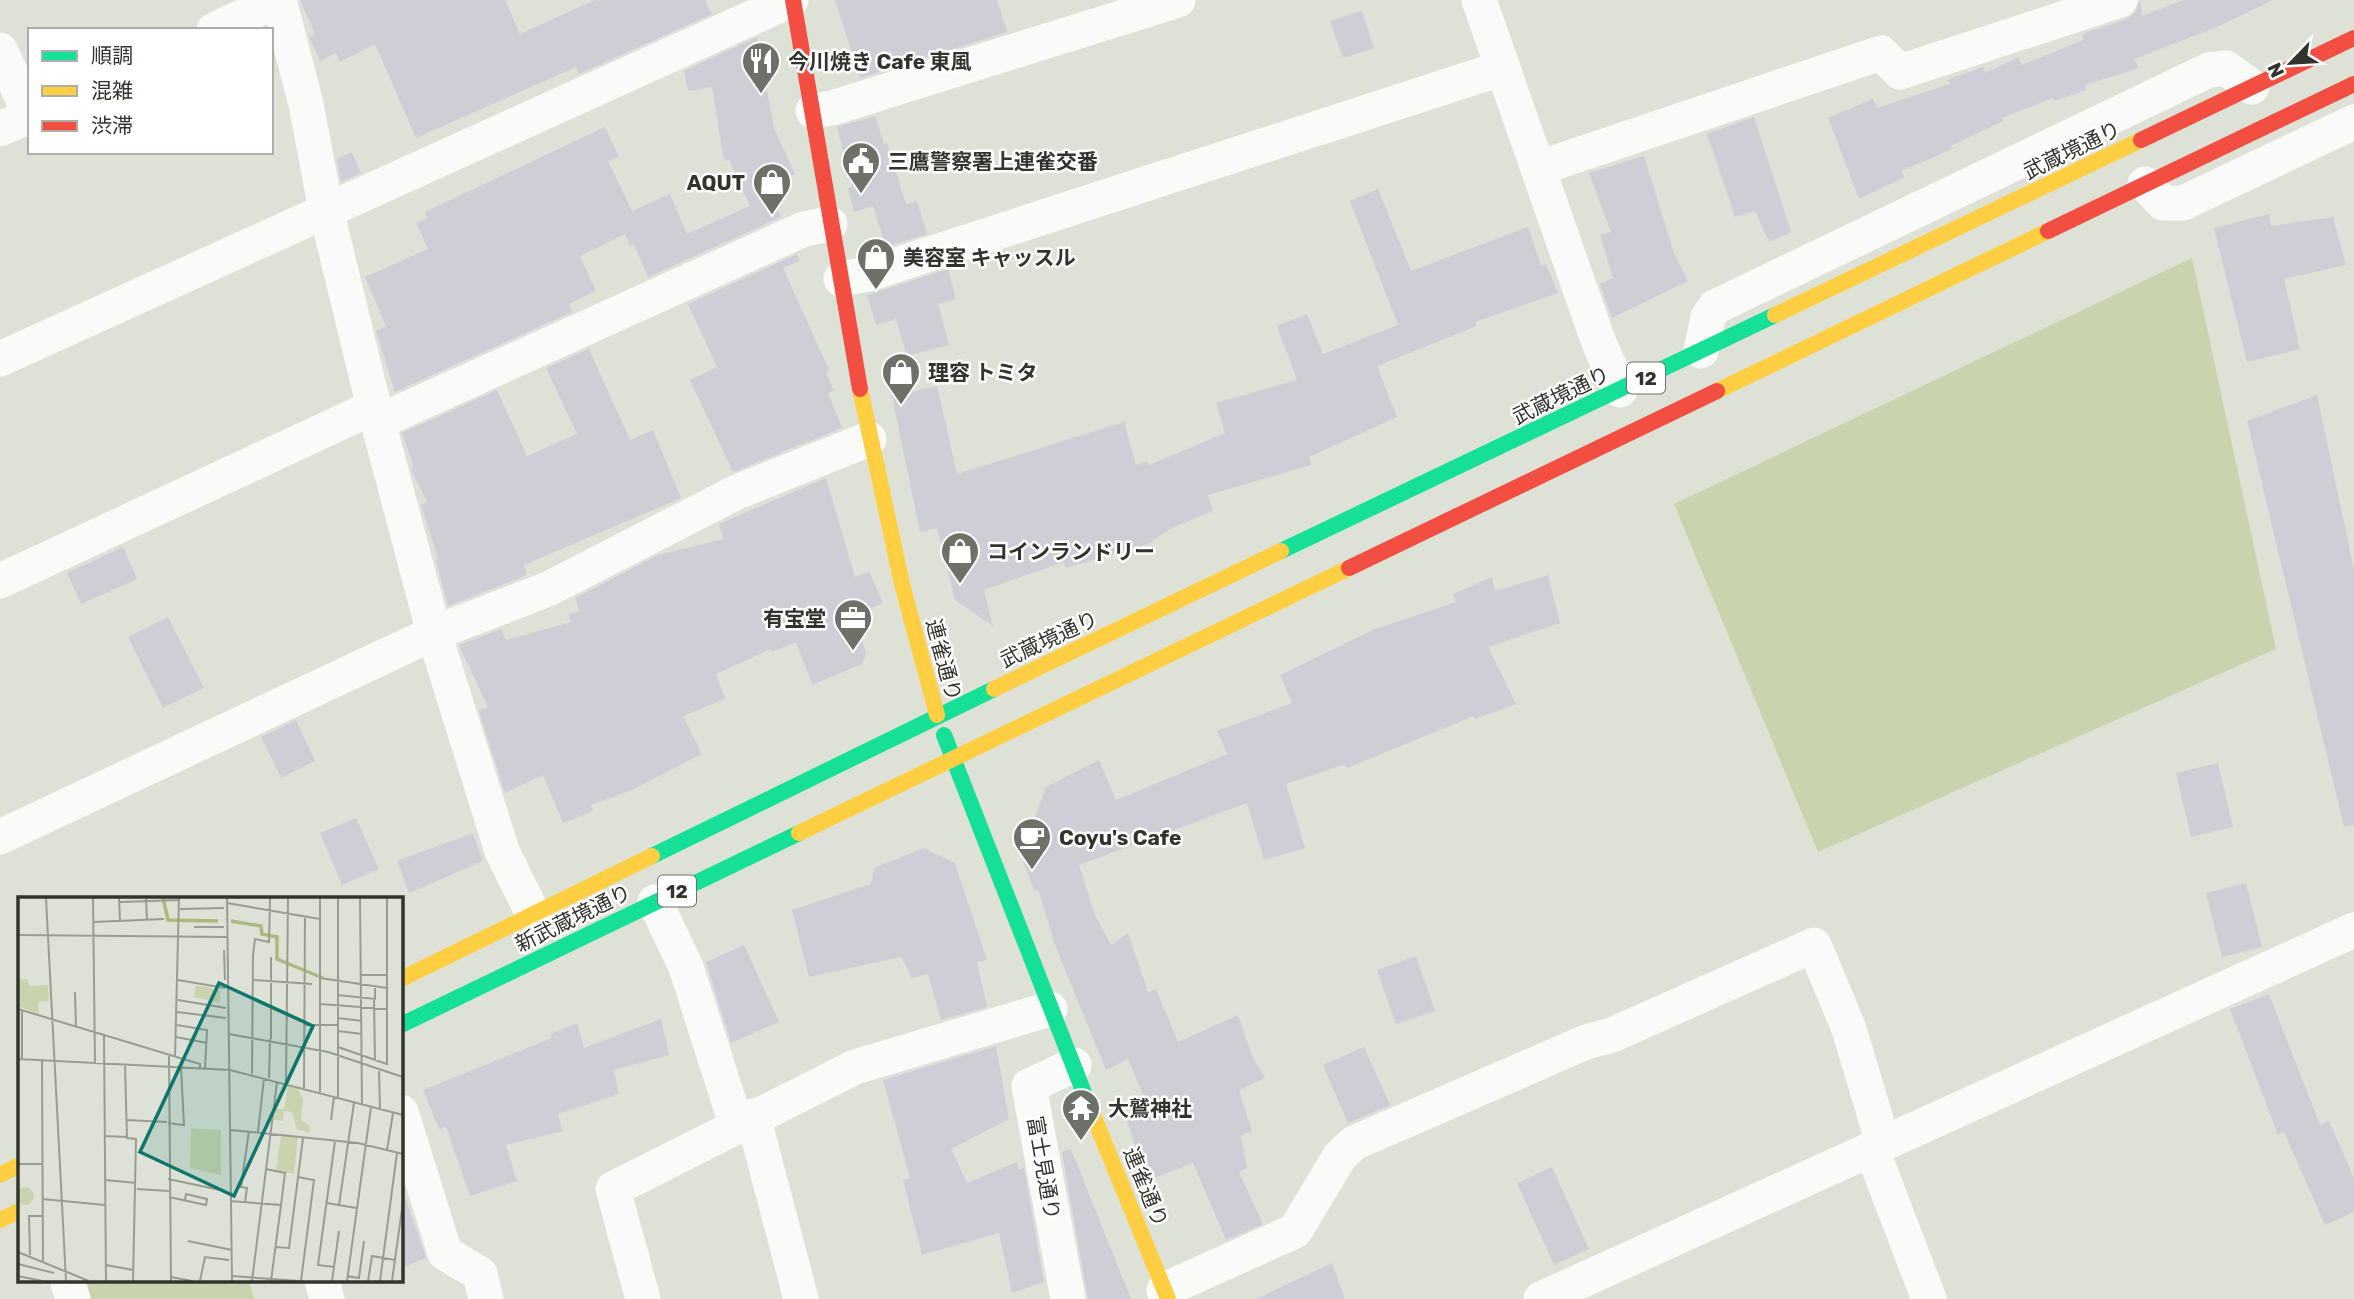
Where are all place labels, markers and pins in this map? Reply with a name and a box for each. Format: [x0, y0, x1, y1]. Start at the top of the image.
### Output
restaurant icon: 今川焼き Cafe 東風 [740, 40, 782, 95]
place label: 今川焼き Cafe 東風 [788, 49, 972, 74]
public building icon: 三鷹警察署上連雀交番 [840, 140, 882, 195]
place label: 三鷹警察署上連雀交番 [888, 149, 1098, 174]
shop icon: AQUT [751, 161, 793, 216]
place label: AQUT [687, 170, 745, 195]
shop icon: 美容室 キャッスル [855, 236, 897, 291]
place label: 美容室 キャッスル [903, 245, 1075, 270]
shop icon: 理容 トミタ [880, 351, 922, 406]
place label: 理容 トミタ [928, 360, 1037, 385]
shop icon: コインランドリー [939, 530, 981, 585]
place label: コインランドリー [987, 539, 1155, 564]
office icon: 有宝堂 [832, 597, 874, 652]
place label: 有宝堂 [763, 606, 826, 631]
cafe icon: Coyu's Cafe [1011, 816, 1053, 871]
place label: Coyu's Cafe [1059, 825, 1182, 850]
temple icon: 大鷲神社 [1060, 1087, 1102, 1142]
place label: 大鷲神社 [1108, 1096, 1192, 1121]

